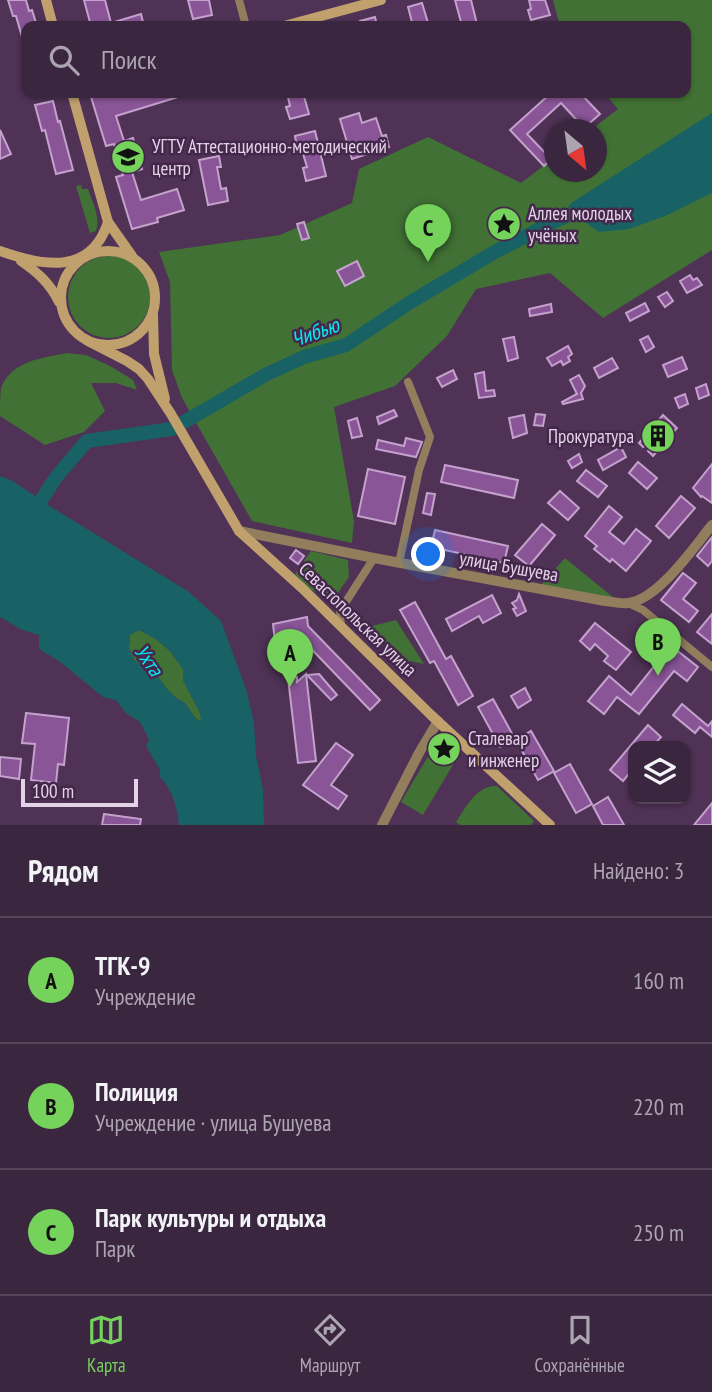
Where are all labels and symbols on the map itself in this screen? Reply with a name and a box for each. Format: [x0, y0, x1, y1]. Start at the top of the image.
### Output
north arrow [544, 119, 607, 182]
place label: УГТУ Аттестационно-методический центр [152, 134, 387, 180]
school or university icon: УГТУ Аттестационно-методический центр [109, 138, 147, 176]
place label: Аллея молодых учёных [528, 201, 632, 247]
pin: C [405, 204, 451, 262]
place icon: Аллея молодых учёных [485, 205, 523, 243]
water label: Чибью [288, 310, 344, 353]
building icon: Прокуратура [639, 417, 677, 455]
place label: Прокуратура [548, 424, 634, 448]
your location [411, 537, 445, 571]
street label: улица Бушуева [458, 545, 560, 587]
street label: Севастопольская улица [294, 557, 422, 681]
pin: B [635, 618, 681, 676]
pin: A [267, 629, 313, 687]
water label: Ухта [129, 639, 170, 682]
place label: Сталевар и инженер [468, 726, 539, 772]
place icon: Сталевар и инженер [425, 730, 463, 768]
scale bar [21, 776, 138, 808]

